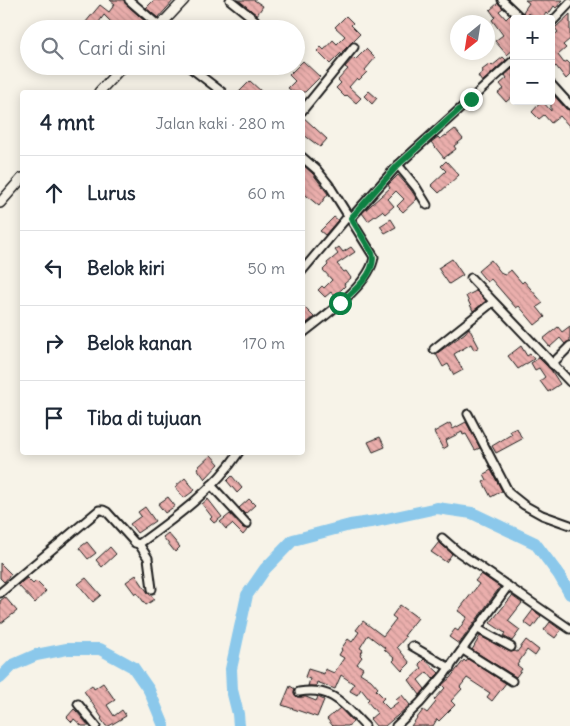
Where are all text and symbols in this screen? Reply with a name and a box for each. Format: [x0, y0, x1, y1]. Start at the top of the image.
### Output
north arrow [450, 15, 495, 60]
map controls [510, 15, 555, 105]
button: + [510, 15, 555, 60]
search box [20, 20, 305, 75]
icon: search [38, 34, 66, 62]
text: Cari di sini [78, 36, 166, 60]
button: − [510, 60, 555, 105]
route end [460, 88, 483, 111]
text: 4 mnt [40, 109, 95, 136]
text: Jalan kaki · 280 m [156, 113, 285, 133]
icon: ahead [40, 179, 68, 207]
text: Lurus [87, 181, 136, 205]
text: 60 m [247, 183, 285, 203]
icon: left [40, 254, 68, 282]
text: Belok kiri [87, 256, 165, 280]
text: 50 m [247, 258, 285, 278]
route start [329, 292, 352, 315]
icon: right [40, 329, 68, 357]
text: Belok kanan [87, 331, 192, 355]
text: 170 m [242, 333, 285, 353]
icon: arrive [40, 404, 68, 432]
text: Tiba di tujuan [87, 406, 202, 430]

